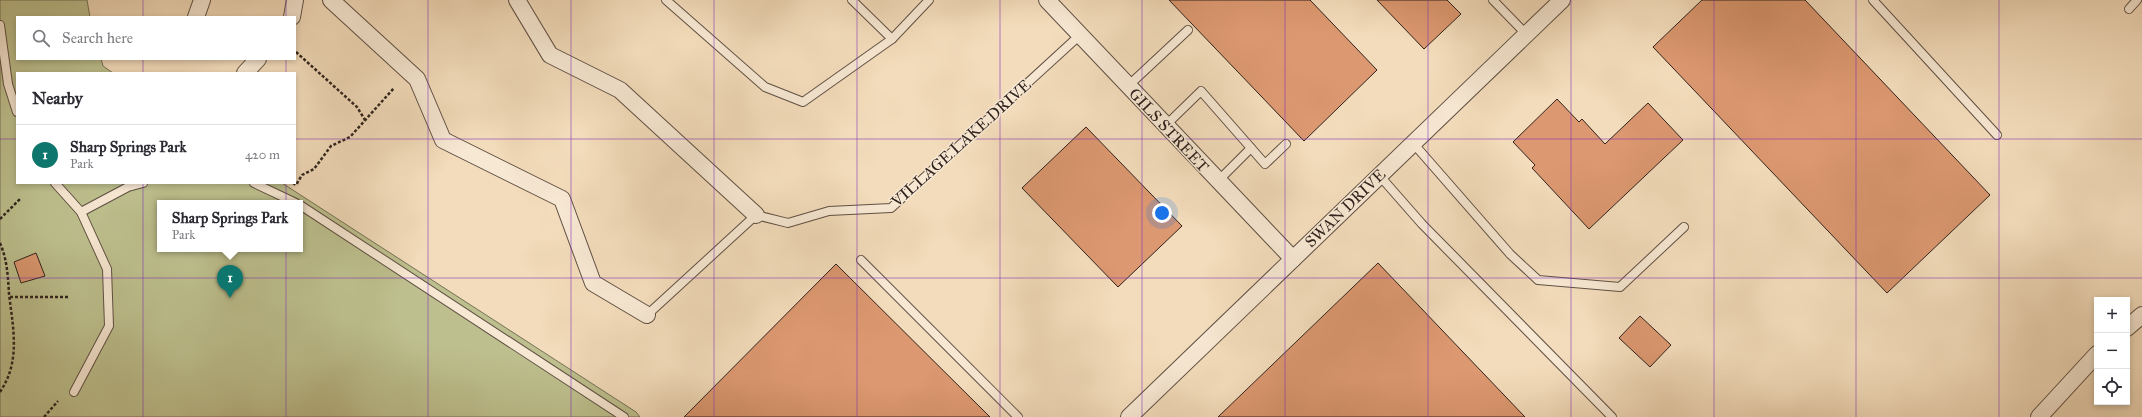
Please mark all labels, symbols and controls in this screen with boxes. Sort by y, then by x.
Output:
search box [16,16,296,60]
icon: search [30,27,52,49]
text: Search here [62,29,133,47]
street label: VILLAGE LAKE DRIVE [886,75,1035,211]
street label: GILS STREET [1125,84,1213,176]
text: Nearby [32,88,83,109]
text: Sharp Springs Park [70,138,186,156]
text: 1 [42,147,48,163]
text: 420 m [245,147,280,163]
text: Park [70,156,94,172]
street label: SWAN DRIVE [1301,165,1389,251]
popup [157,200,303,252]
your location [1152,203,1172,223]
text: Sharp Springs Park [172,209,288,227]
text: Park [172,227,195,243]
pin: 1 [217,265,243,298]
map controls [2094,297,2130,405]
button: + [2094,297,2130,333]
button: − [2094,333,2130,369]
button: locate [2094,369,2130,405]

